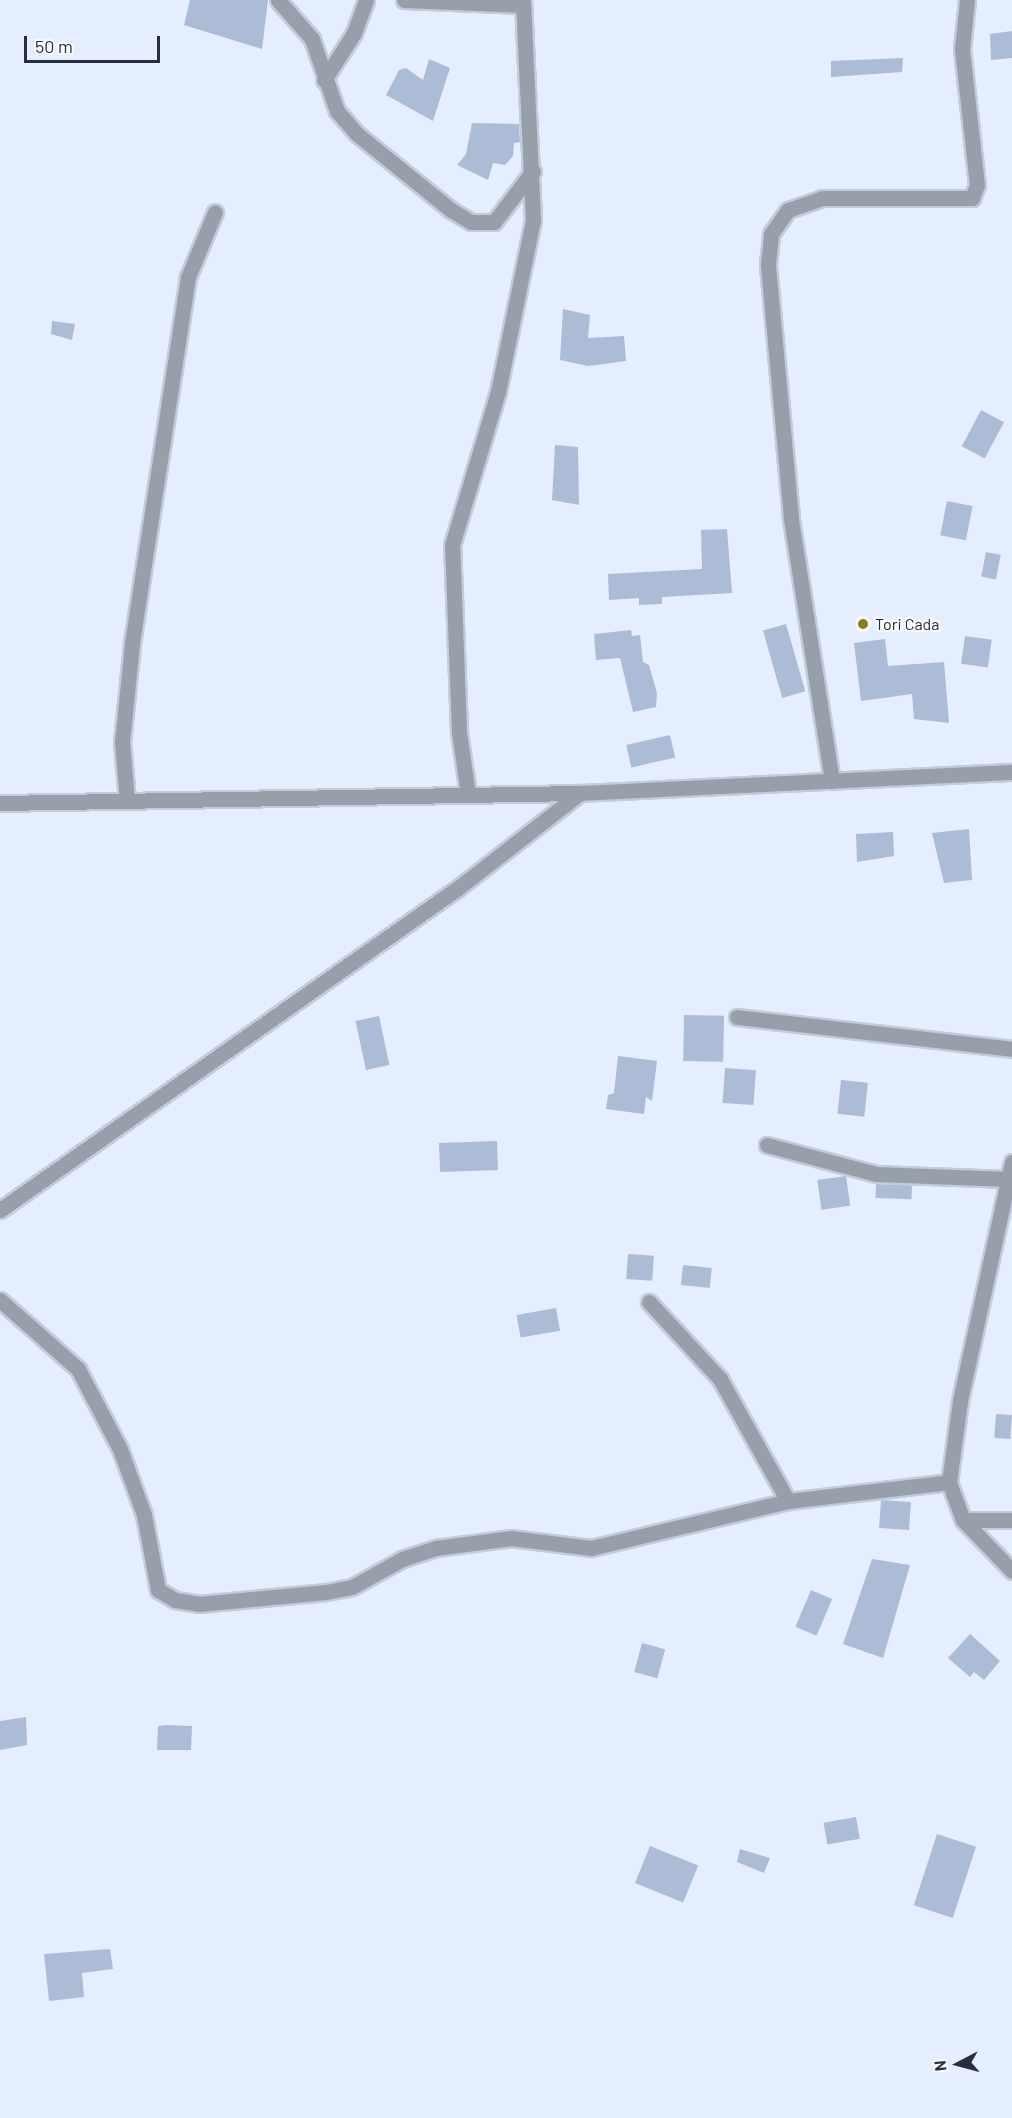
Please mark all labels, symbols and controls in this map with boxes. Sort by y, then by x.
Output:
scale bar [27,24,164,62]
text: 50 m [35,35,73,57]
place label: Tori Cada [875,614,939,634]
marker: Tori Cada [856,617,870,631]
north arrow [928,2034,988,2094]
text: N [930,2060,950,2072]

